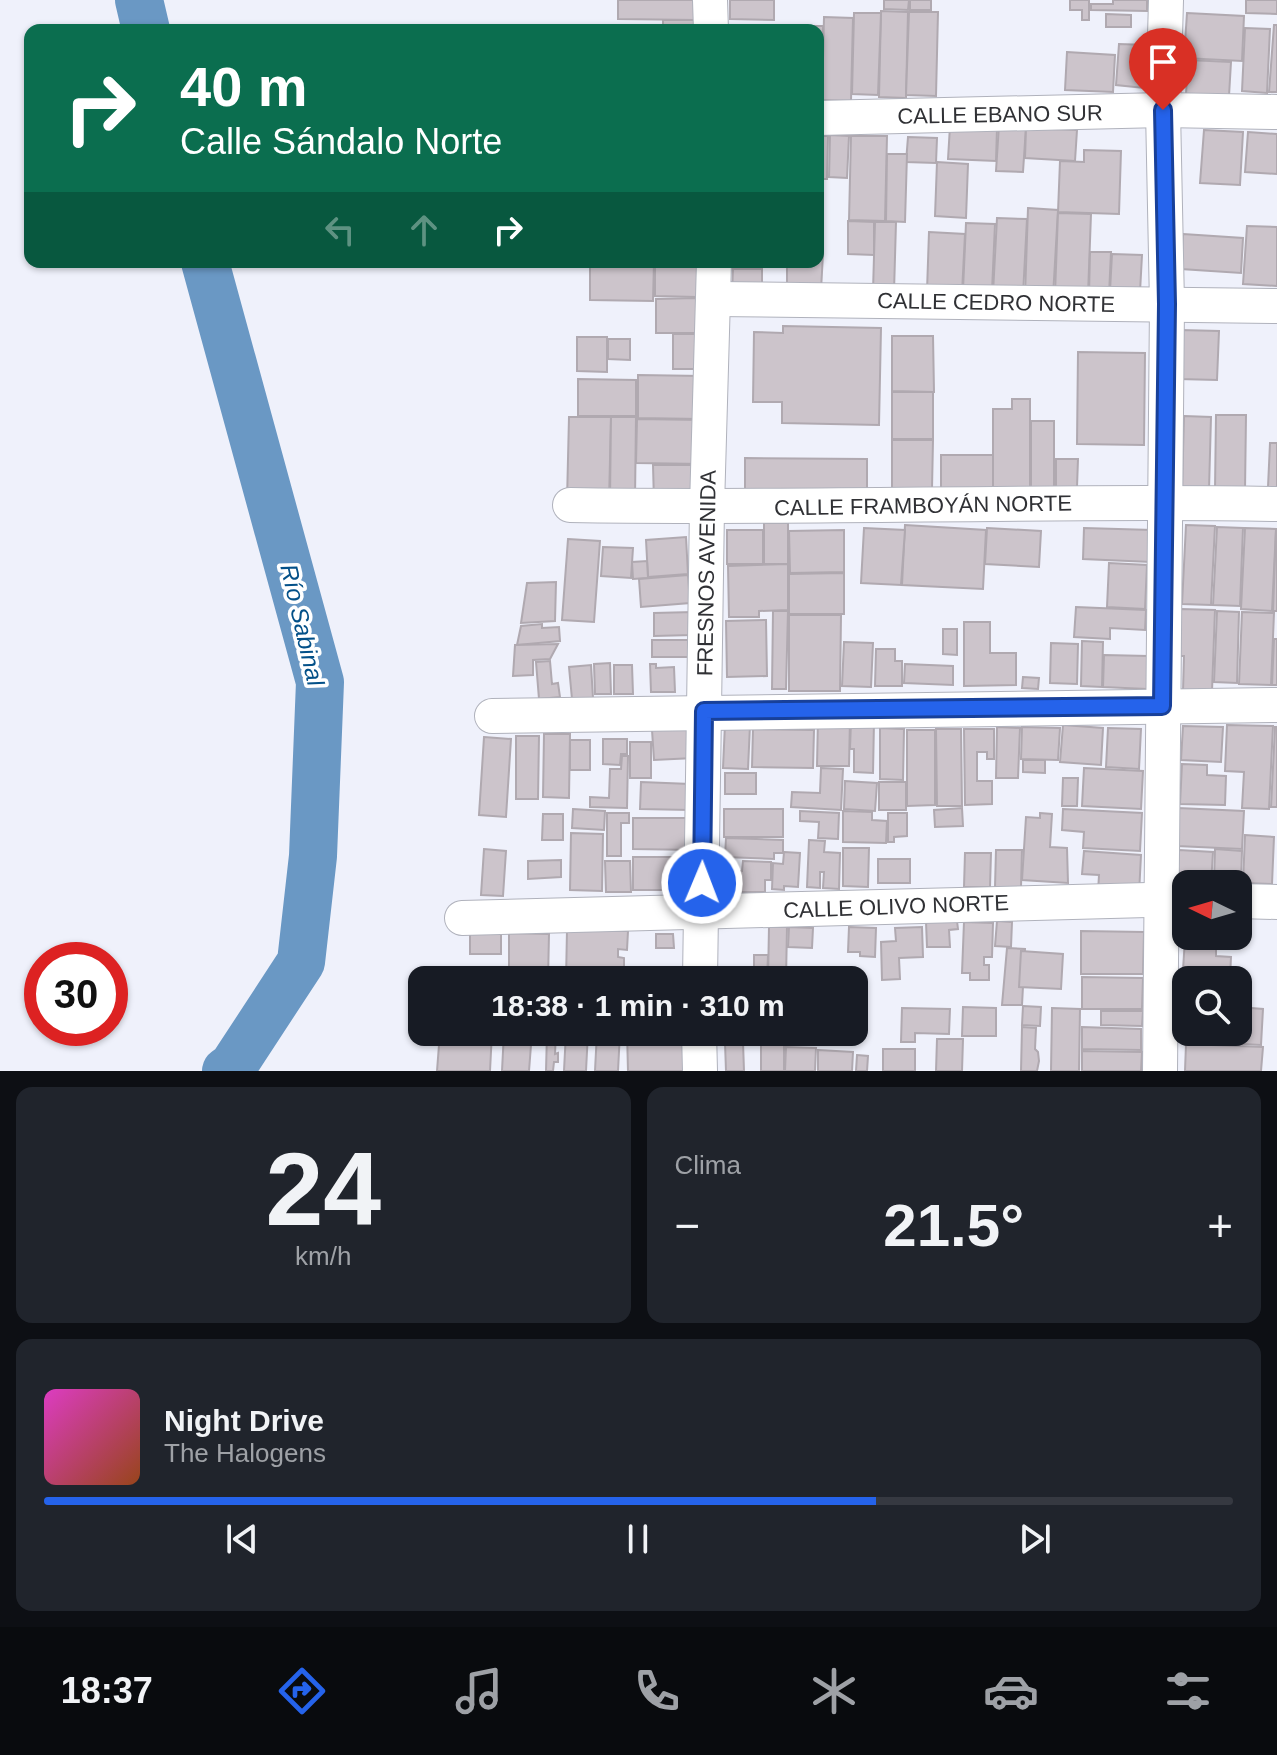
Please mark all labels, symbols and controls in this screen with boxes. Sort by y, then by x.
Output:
pin [1129,28,1197,110]
icon: arrive [1141,40,1185,84]
text: 40 m [180,55,308,118]
icon: right [48,56,152,160]
street label: CALLE EBANO SUR [897,100,1103,129]
text: Calle Sándalo Norte [180,121,502,162]
icon: left [318,208,362,252]
icon: ahead [402,208,446,252]
icon: right [486,208,530,252]
street label: CALLE CEDRO NORTE [877,288,1115,317]
street label: FRESNOS AVENIDA [692,469,721,676]
street label: CALLE FRAMBOYÁN NORTE [774,490,1072,521]
water label: Río Sabinal [275,561,330,689]
position arrow [660,841,744,925]
north arrow [1172,870,1252,950]
map controls [1172,870,1252,1046]
street label: CALLE OLIVO NORTE [783,890,1009,923]
speed limit sign: 30 [24,942,128,1046]
button: search [1172,966,1252,1046]
text: 18:38 · 1 min · 310 m [491,989,785,1022]
text: 24 [265,1131,381,1247]
text: Clima [675,1150,741,1180]
text: 21.5° [883,1192,1024,1259]
text: − [675,1201,700,1250]
text: + [1207,1201,1233,1250]
text: km/h [295,1241,351,1271]
text: Night Drive [164,1404,324,1437]
text: The Halogens [164,1438,326,1468]
icon: previous [220,1517,264,1561]
icon: pause [616,1517,660,1561]
icon: next [1013,1517,1057,1561]
icon: directions [274,1663,330,1719]
icon: music [451,1663,507,1719]
icon: phone [629,1663,685,1719]
icon: climate [806,1663,862,1719]
icon: car [983,1663,1039,1719]
icon: filters [1160,1663,1216,1719]
text: 18:37 [61,1670,153,1711]

